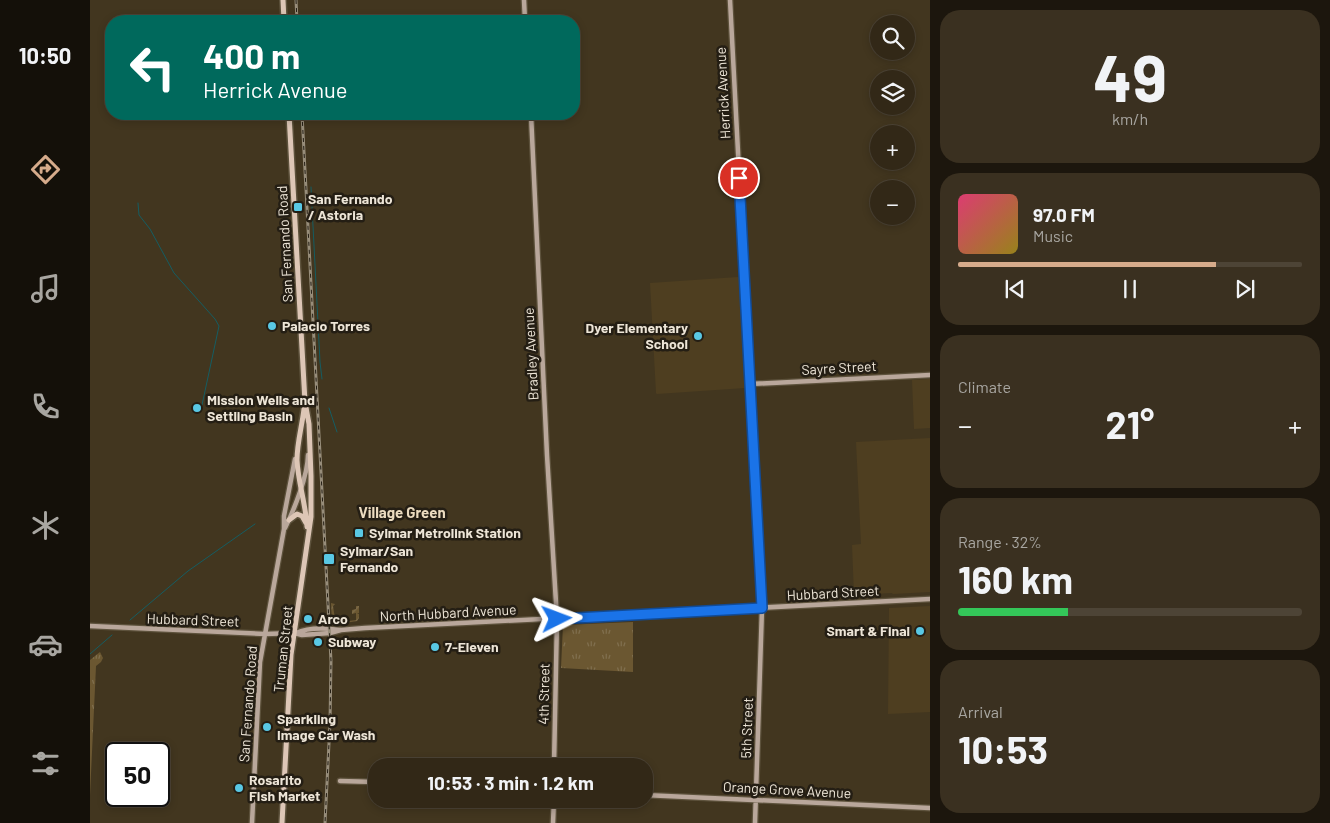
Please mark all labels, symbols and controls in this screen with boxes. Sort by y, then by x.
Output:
map controls [870,15,915,225]
button: search [870,15,915,60]
text: 400 m [203,34,300,76]
icon: left [120,35,185,100]
text: 49 [1093,37,1167,115]
text: 10:50 [19,42,71,68]
street label: Herrick Avenue [712,47,733,139]
button: layers [870,70,915,115]
text: Herrick Avenue [203,76,348,102]
text: km/h [1112,109,1148,128]
button: + [870,125,915,170]
icon: directions [28,152,63,187]
pin [718,157,760,199]
icon: arrive [725,164,753,192]
button: − [870,180,915,225]
street label: San Fernando Road [273,185,296,303]
place label: San Fernando / Astoria [308,190,393,223]
marker: San Fernando / Astoria [292,201,304,213]
text: 97.0 FM [1033,203,1095,226]
text: Music [1033,226,1073,245]
icon: music [28,271,63,306]
icon: previous [1001,275,1029,303]
icon: pause [1116,275,1144,303]
icon: next [1231,275,1259,303]
street label: Bradley Avenue [520,307,541,401]
place label: Palacio Torres [282,317,370,334]
place label: Dyer Elementary School [586,319,688,352]
marker: Palacio Torres [266,320,278,332]
marker: Dyer Elementary School [692,330,704,342]
street label: Sayre Street [801,357,877,378]
text: Climate [958,377,1011,396]
icon: phone [28,389,63,424]
place label: Mission Wells and Settling Basin [207,391,315,424]
text: 21° [1106,401,1154,447]
marker: Mission Wells and Settling Basin [191,402,203,414]
text: − [958,408,972,442]
text: + [1288,408,1302,442]
district label: Village Green [358,503,446,521]
icon: climate [28,508,63,543]
place label: Sylmar Metrolink Station [369,524,521,541]
marker: Sylmar Metrolink Station [353,527,365,539]
text: Range · 32% [958,532,1042,551]
place label: Sylmar/San Fernando [340,542,413,575]
marker: Sylmar/San Fernando [322,552,336,566]
text: 160 km [958,556,1073,602]
street label: Hubbard Street [786,582,880,603]
position arrow [530,592,582,644]
street label: North Hubbard Avenue [379,600,517,625]
street label: Truman Street [269,605,296,693]
street label: Hubbard Street [146,609,240,630]
place label: Arco [318,610,348,627]
marker: Arco [302,613,314,625]
place label: Smart & Final [826,622,910,639]
marker: Smart & Final [914,625,926,637]
icon: car [28,627,63,662]
place label: Subway [328,633,376,650]
marker: Subway [312,636,324,648]
place label: 7-Eleven [445,638,499,655]
marker: 7-Eleven [429,641,441,653]
street label: San Fernando Road [235,645,260,763]
street label: 4th Street [534,663,553,725]
street label: 5th Street [737,697,756,759]
text: Arrival [958,702,1003,721]
place label: Sparkling Image Car Wash [277,710,376,743]
marker: Sparkling Image Car Wash [261,721,273,733]
text: 10:53 [958,726,1048,772]
speed limit sign: 50 [105,742,170,807]
icon: filters [28,746,63,781]
place label: Rosarito Fish Market [249,771,320,804]
text: 10:53 · 3 min · 1.2 km [427,771,594,794]
street label: Orange Grove Avenue [722,778,852,801]
marker: Rosarito Fish Market [233,782,245,794]

